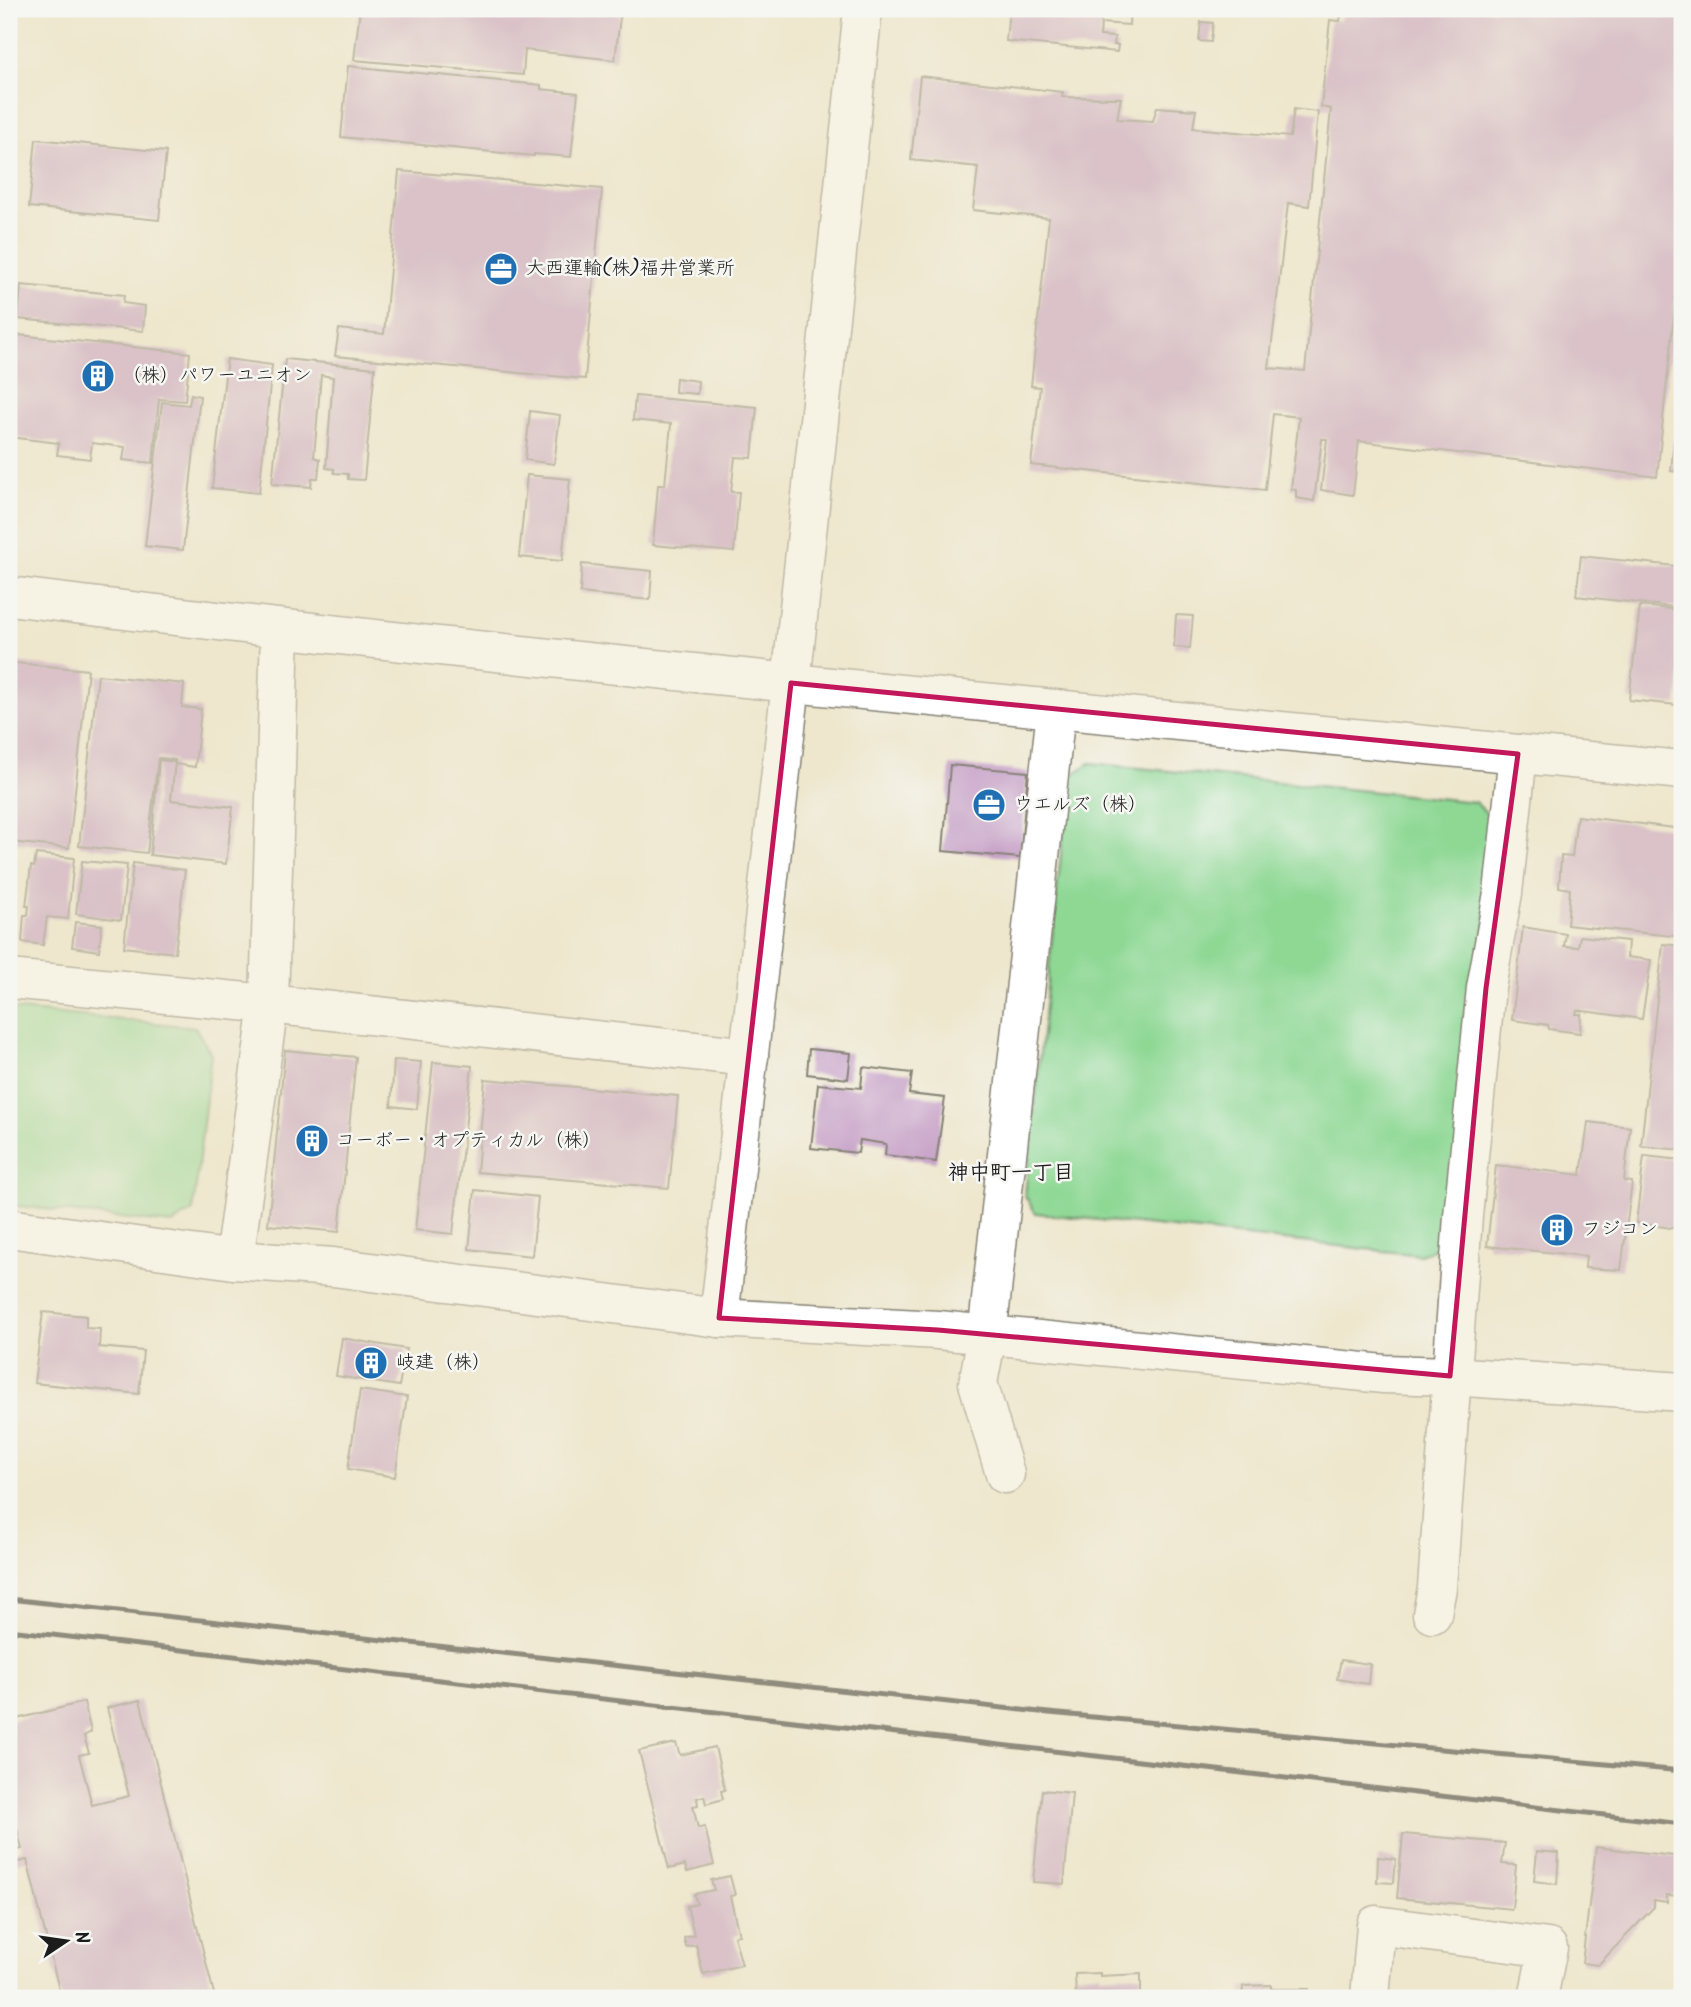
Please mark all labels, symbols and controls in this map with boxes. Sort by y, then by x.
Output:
office icon: 大西運輸(株)福井営業所 [482,250,520,288]
place label: 大西運輸(株)福井営業所 [526,254,735,284]
building icon: （株）パワーユニオン [79,357,117,395]
place label: （株）パワーユニオン [122,361,312,391]
office icon: ウエルズ（株） [970,786,1008,824]
place label: ウエルズ（株） [1014,790,1147,820]
building icon: コーボー・オプティカル（株） [293,1122,331,1160]
place label: コーボー・オプティカル（株） [336,1126,601,1156]
district label: 神中町一丁目 [948,1157,1074,1190]
building icon: フジコン [1538,1211,1576,1249]
place label: フジコン [1582,1215,1658,1245]
building icon: 岐建（株） [352,1344,390,1382]
place label: 岐建（株） [396,1348,491,1378]
north arrow [32,1906,102,1976]
text: N [65,1928,97,1947]

